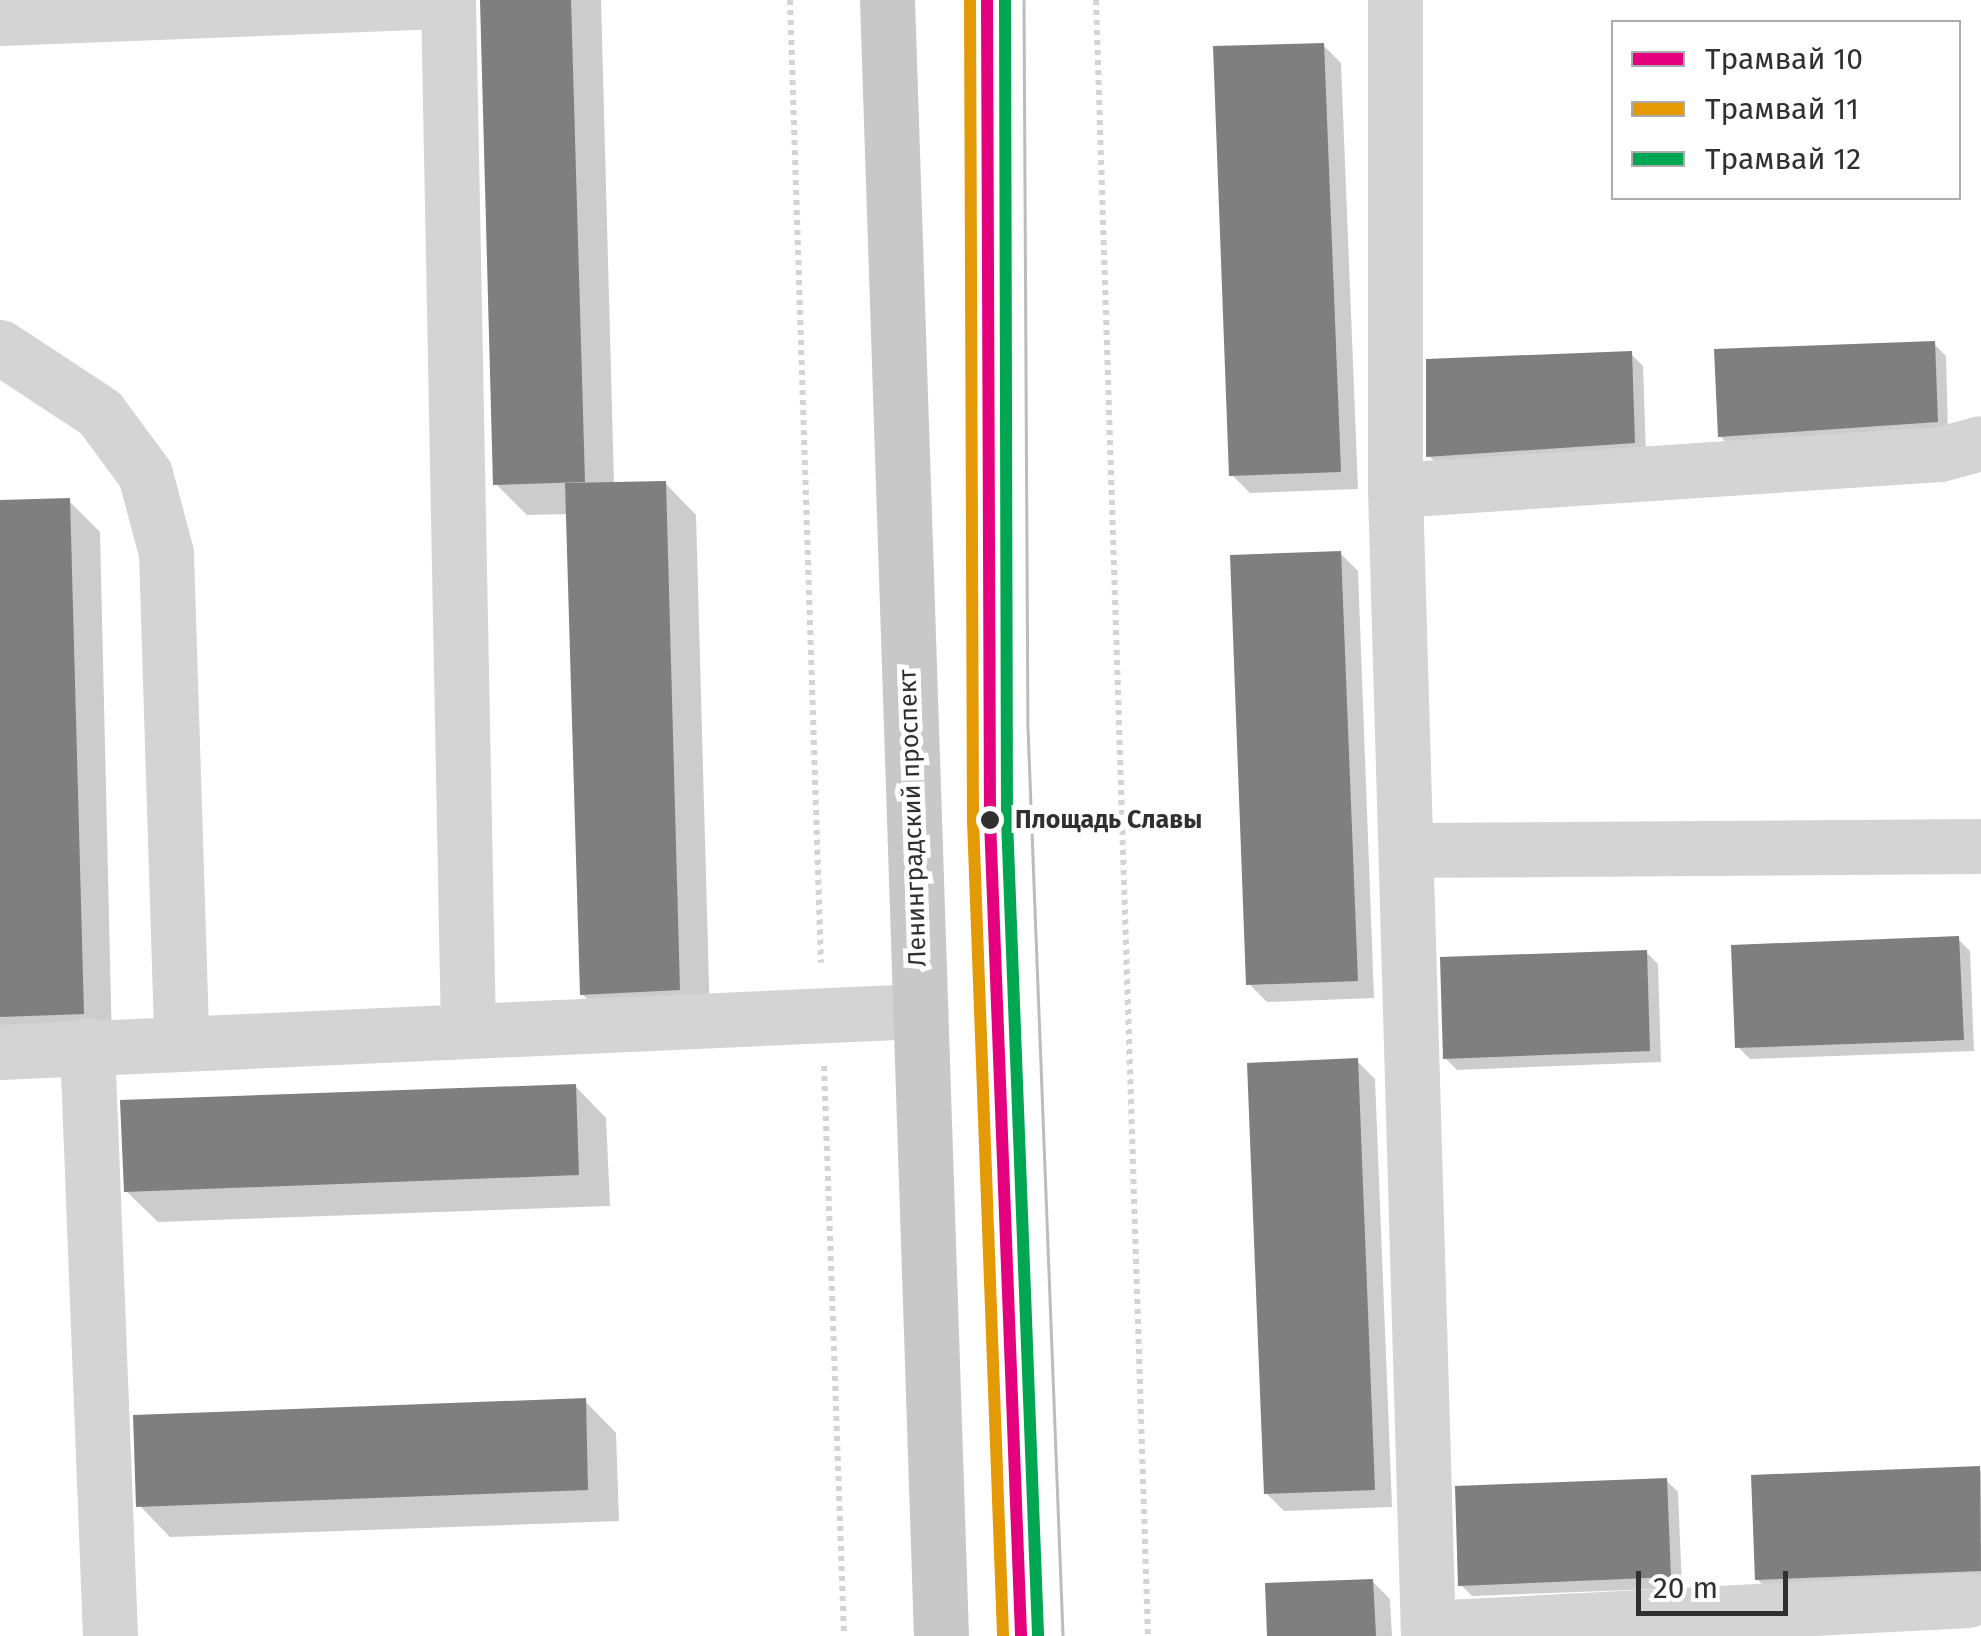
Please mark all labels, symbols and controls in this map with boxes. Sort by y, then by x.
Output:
legend [1611,20,1961,200]
text: Трамвай 10 [1705,41,1863,77]
text: Трамвай 11 [1705,91,1859,127]
text: Трамвай 12 [1705,141,1861,177]
street label: Ленинградский проспект [893,669,933,967]
marker: Площадь Славы [974,804,1006,836]
place label: Площадь Славы [1015,805,1202,835]
scale bar [1641,1551,1794,1613]
text: 20 m [1653,1570,1718,1606]

